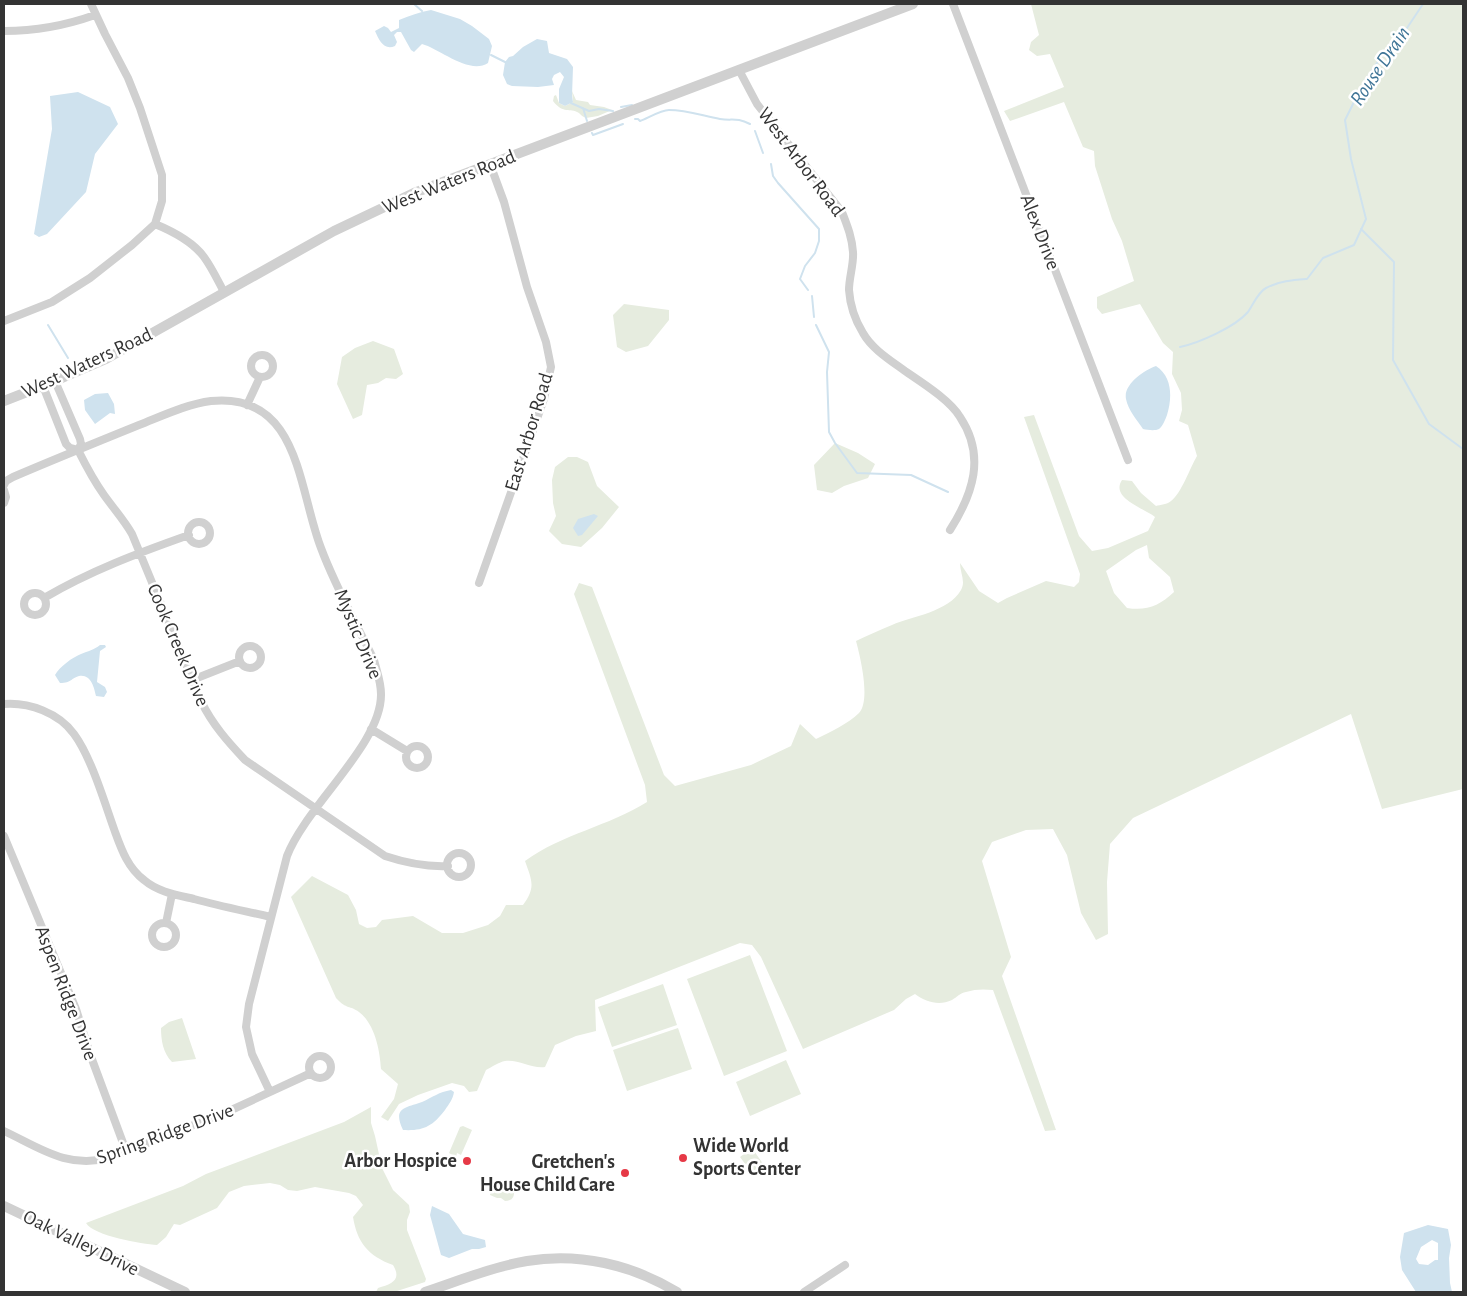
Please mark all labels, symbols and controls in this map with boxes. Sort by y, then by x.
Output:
water label: Rouse Drain [1346,23,1414,109]
street label: West Arbor Road [754,104,848,220]
street label: West Waters Road [380,146,518,218]
street label: Alex Drive [1016,191,1064,273]
street label: West Waters Road [19,324,155,402]
street label: East Arbor Road [501,370,557,494]
street label: Cook Creek Drive [143,581,213,709]
street label: Mystic Drive [330,586,386,682]
street label: Aspen Ridge Drive [31,923,101,1063]
street label: Spring Ridge Drive [94,1100,236,1168]
place label: Wide World Sports Center [693,1136,801,1179]
place label: Arbor Hospice [344,1151,457,1171]
place label: Gretchen's House Child Care [480,1152,615,1195]
marker: Wide World Sports Center [677,1152,689,1164]
marker: Arbor Hospice [461,1155,473,1167]
marker: Gretchen's House Child Care [619,1167,631,1179]
street label: Oak Valley Drive [20,1206,142,1280]

